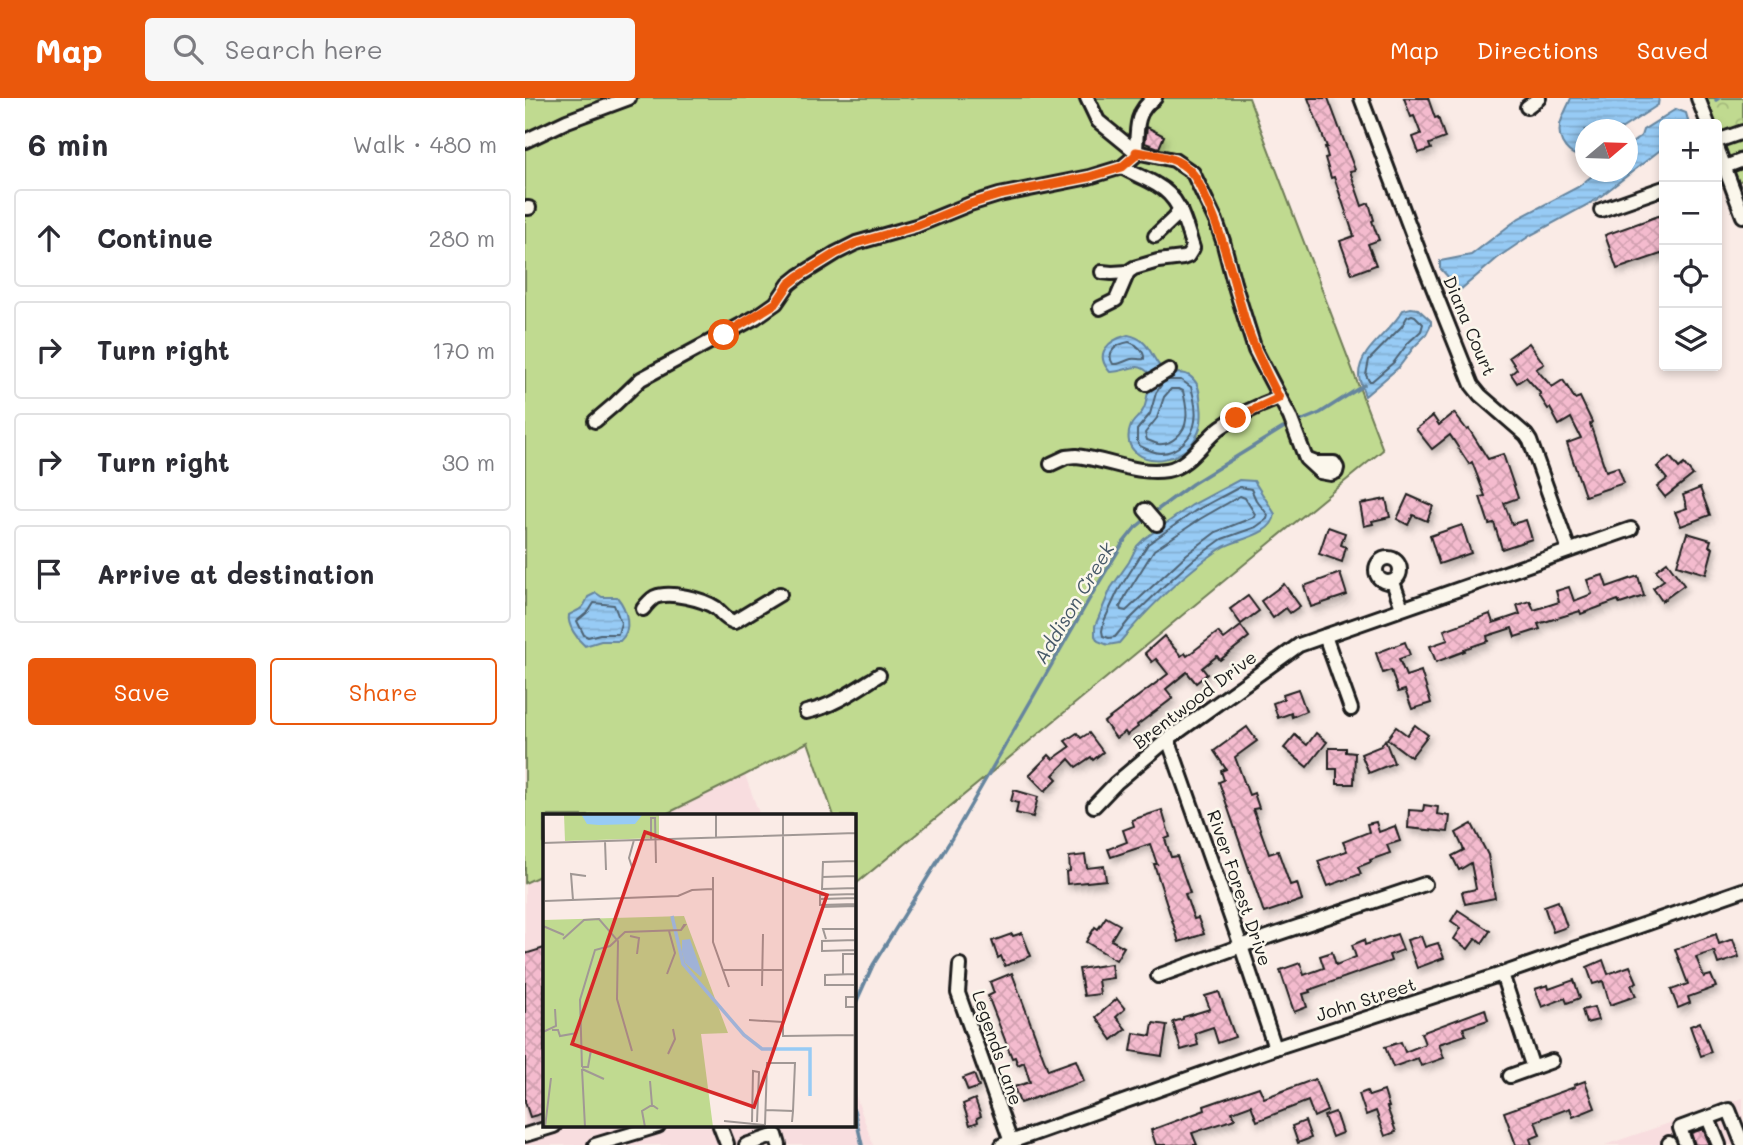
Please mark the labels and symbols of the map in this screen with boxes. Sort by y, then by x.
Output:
north arrow [1575,119,1638,182]
street label: Diana Court [1438,272,1502,379]
route start [708,319,739,350]
route end [1220,402,1251,433]
water label: Addison Creek [1028,537,1120,668]
street label: Brentwood Drive [1128,645,1261,754]
street label: River Forest Drive [1202,807,1278,969]
inset map [543,814,856,1128]
street label: John Street [1313,972,1419,1026]
street label: Legends Lane [967,987,1029,1108]

